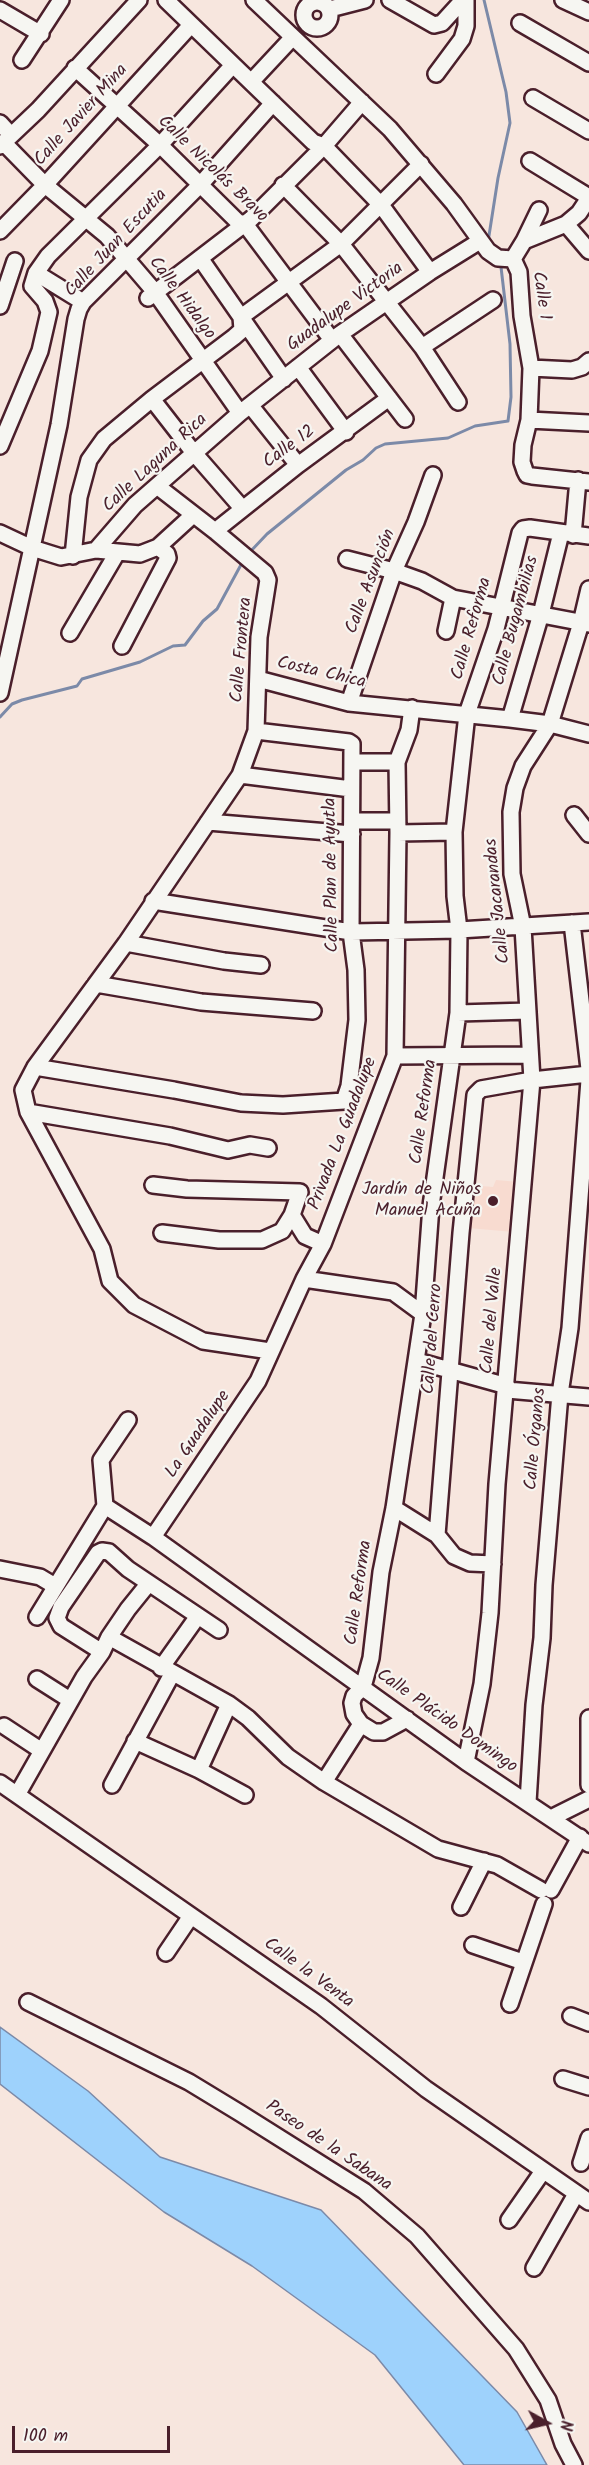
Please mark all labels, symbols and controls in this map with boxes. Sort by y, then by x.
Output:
street label: Calle Javier Mina [31,61,133,171]
street label: Calle Nicolás Bravo [152,112,272,228]
street label: Calle Juan Escutia [61,185,173,303]
street label: Calle Hidalgo [143,253,219,345]
street label: Guadalupe Victoria [284,259,408,357]
street label: Calle 1 [526,270,554,322]
street label: Calle Laguna Rica [99,410,213,518]
street label: Calle 12 [260,422,320,474]
street label: Calle Asunción [342,527,402,637]
street label: Calle Bugambilias [489,554,545,688]
street label: Calle Reforma [448,575,498,683]
street label: Calle Frontera [228,596,258,704]
street label: Costa Chica [275,653,367,695]
street label: Calle Plan de Ayutla [321,797,345,953]
street label: Calle Jacarandas [482,837,516,965]
street label: Privada La Guadalupe [305,1055,383,1213]
street label: Calle Reforma [407,1058,443,1166]
place label: Jardín de Niños Manuel Acuña [362,1180,481,1222]
marker: Jardín de Niños Manuel Acuña [486,1194,500,1208]
street label: Calle del Valle [478,1267,508,1375]
street label: Calle del Cerro [419,1283,449,1395]
street label: La Guadalupe [162,1387,236,1483]
street label: Calle Órganos [522,1387,552,1491]
street label: Calle Reforma [342,1539,378,1647]
street label: Calle Plácido Domingo [371,1665,521,1779]
street label: Calle la Venta [259,1934,357,2014]
street label: Paseo de la Sabana [261,2097,395,2197]
north arrow [517,2393,577,2453]
scale bar [15,2414,172,2452]
text: N [552,2419,578,2432]
text: 100 m [23,2422,68,2451]

